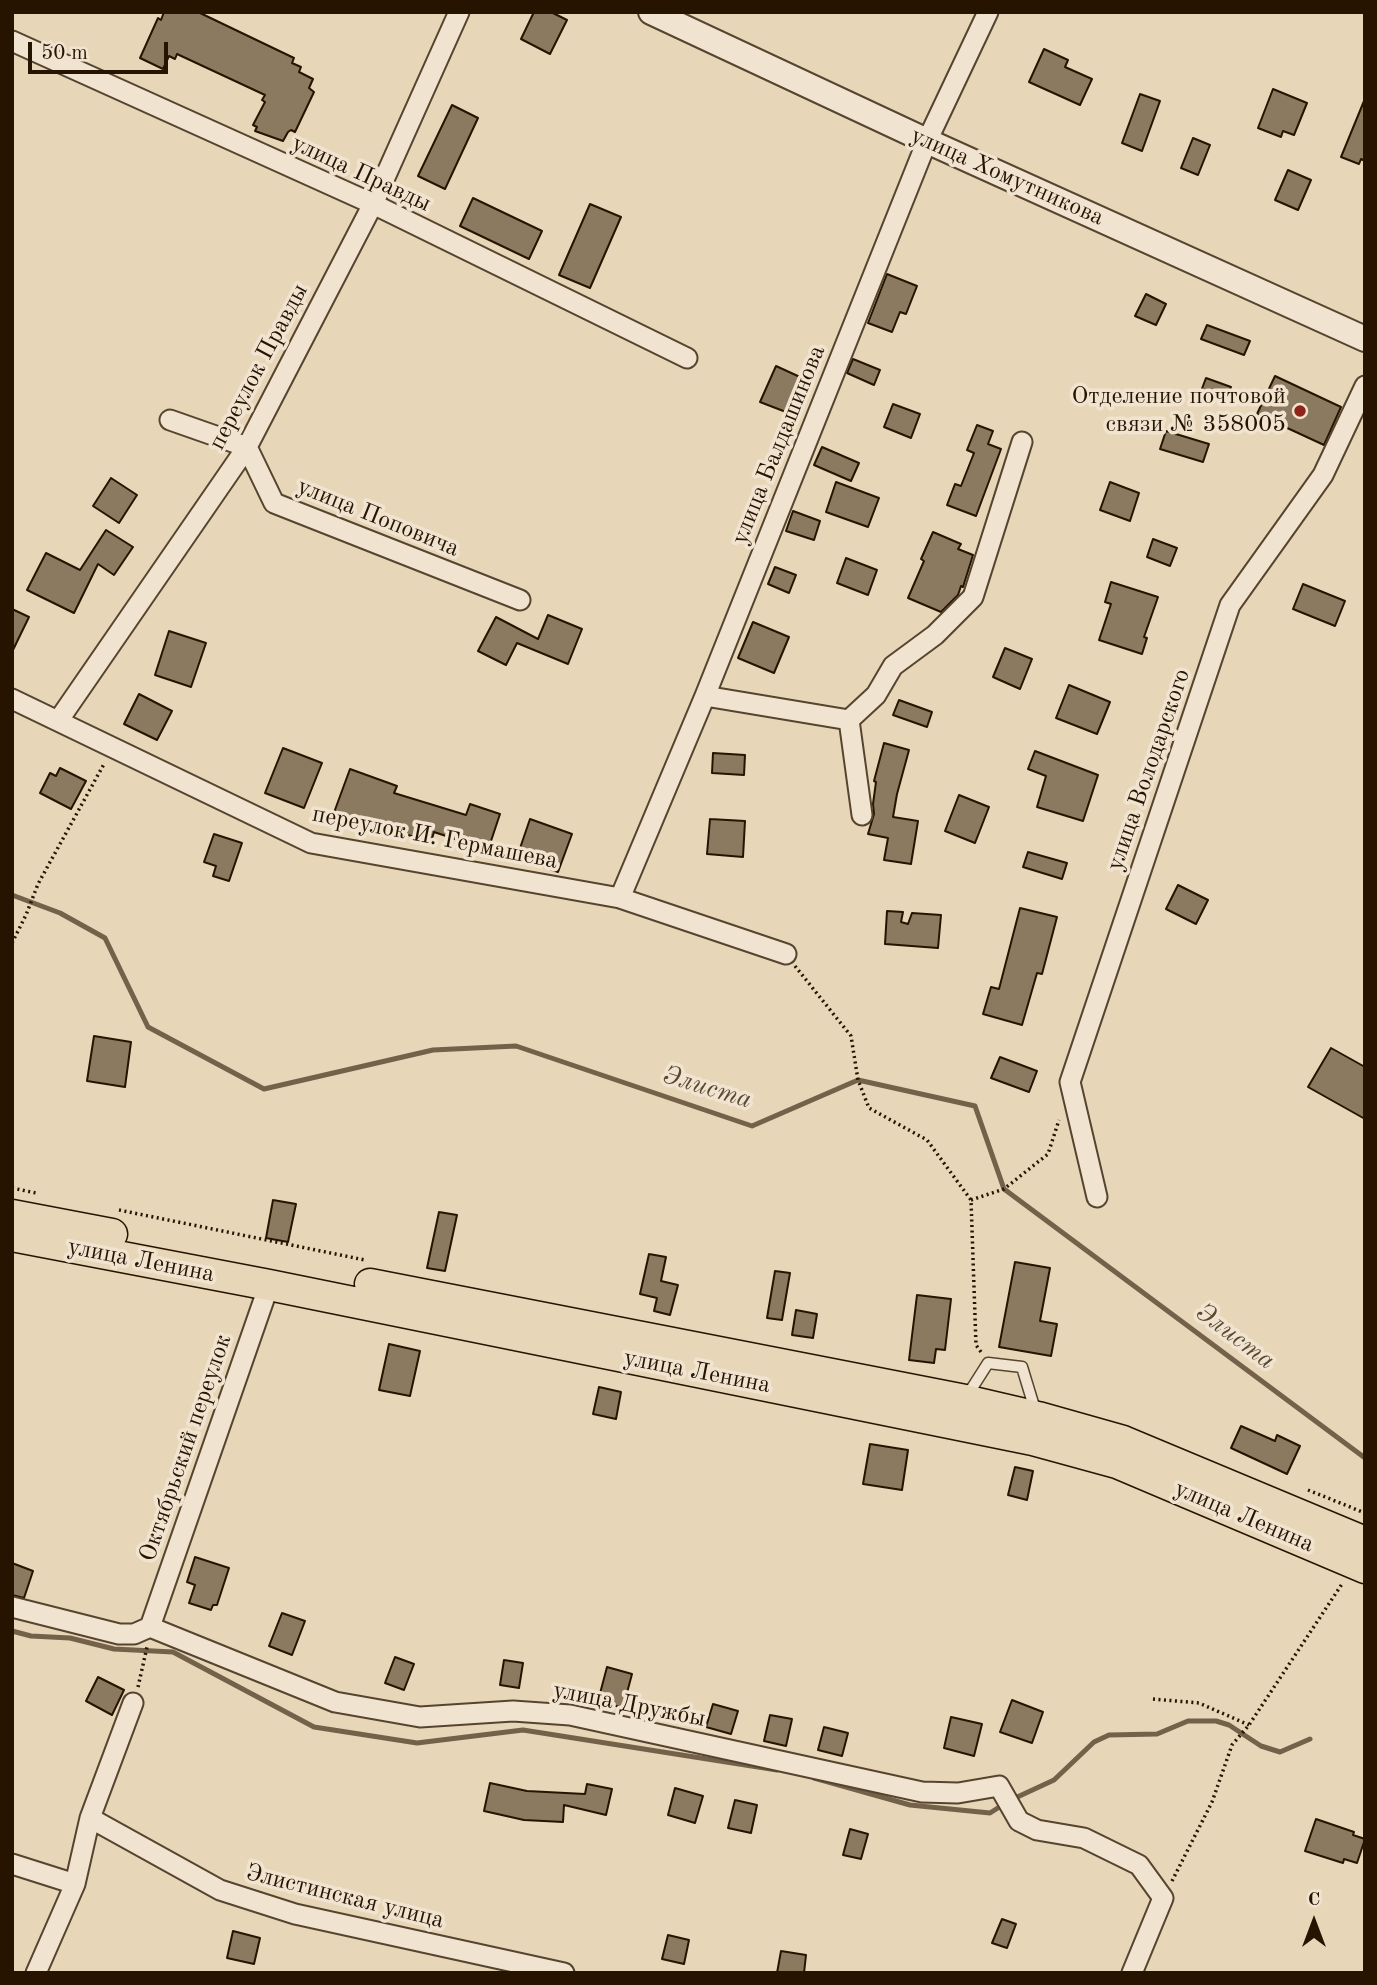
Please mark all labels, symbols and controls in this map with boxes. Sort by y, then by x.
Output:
scale bar [32,28,172,72]
text: 50 m [41,43,88,64]
street label: улица Хомутникова [906,121,1108,233]
street label: улица Правды [287,129,435,219]
street label: переулок Правды [203,279,315,455]
street label: улица Балдашинова [726,341,832,549]
place label: Отделение почтовой связи № 358005 [1071,383,1286,439]
marker: Отделение почтовой связи № 358005 [1292,403,1308,419]
street label: улица Поповича [293,472,463,564]
street label: улица Володарского [1101,665,1197,875]
street label: переулок И. Гермашева [310,800,560,876]
water label: Элиста [659,1060,755,1116]
street label: улица Ленина [65,1233,217,1289]
water label: Элиста [1189,1297,1281,1377]
street label: Октябрьский переулок [134,1331,238,1565]
street label: улица Ленина [621,1344,773,1400]
street label: улица Ленина [1170,1475,1318,1559]
street label: улица Дружбы [550,1676,708,1734]
street label: Элистинская улица [243,1858,447,1936]
north arrow [1279,1887,1349,1957]
text: С [1308,1891,1320,1910]

